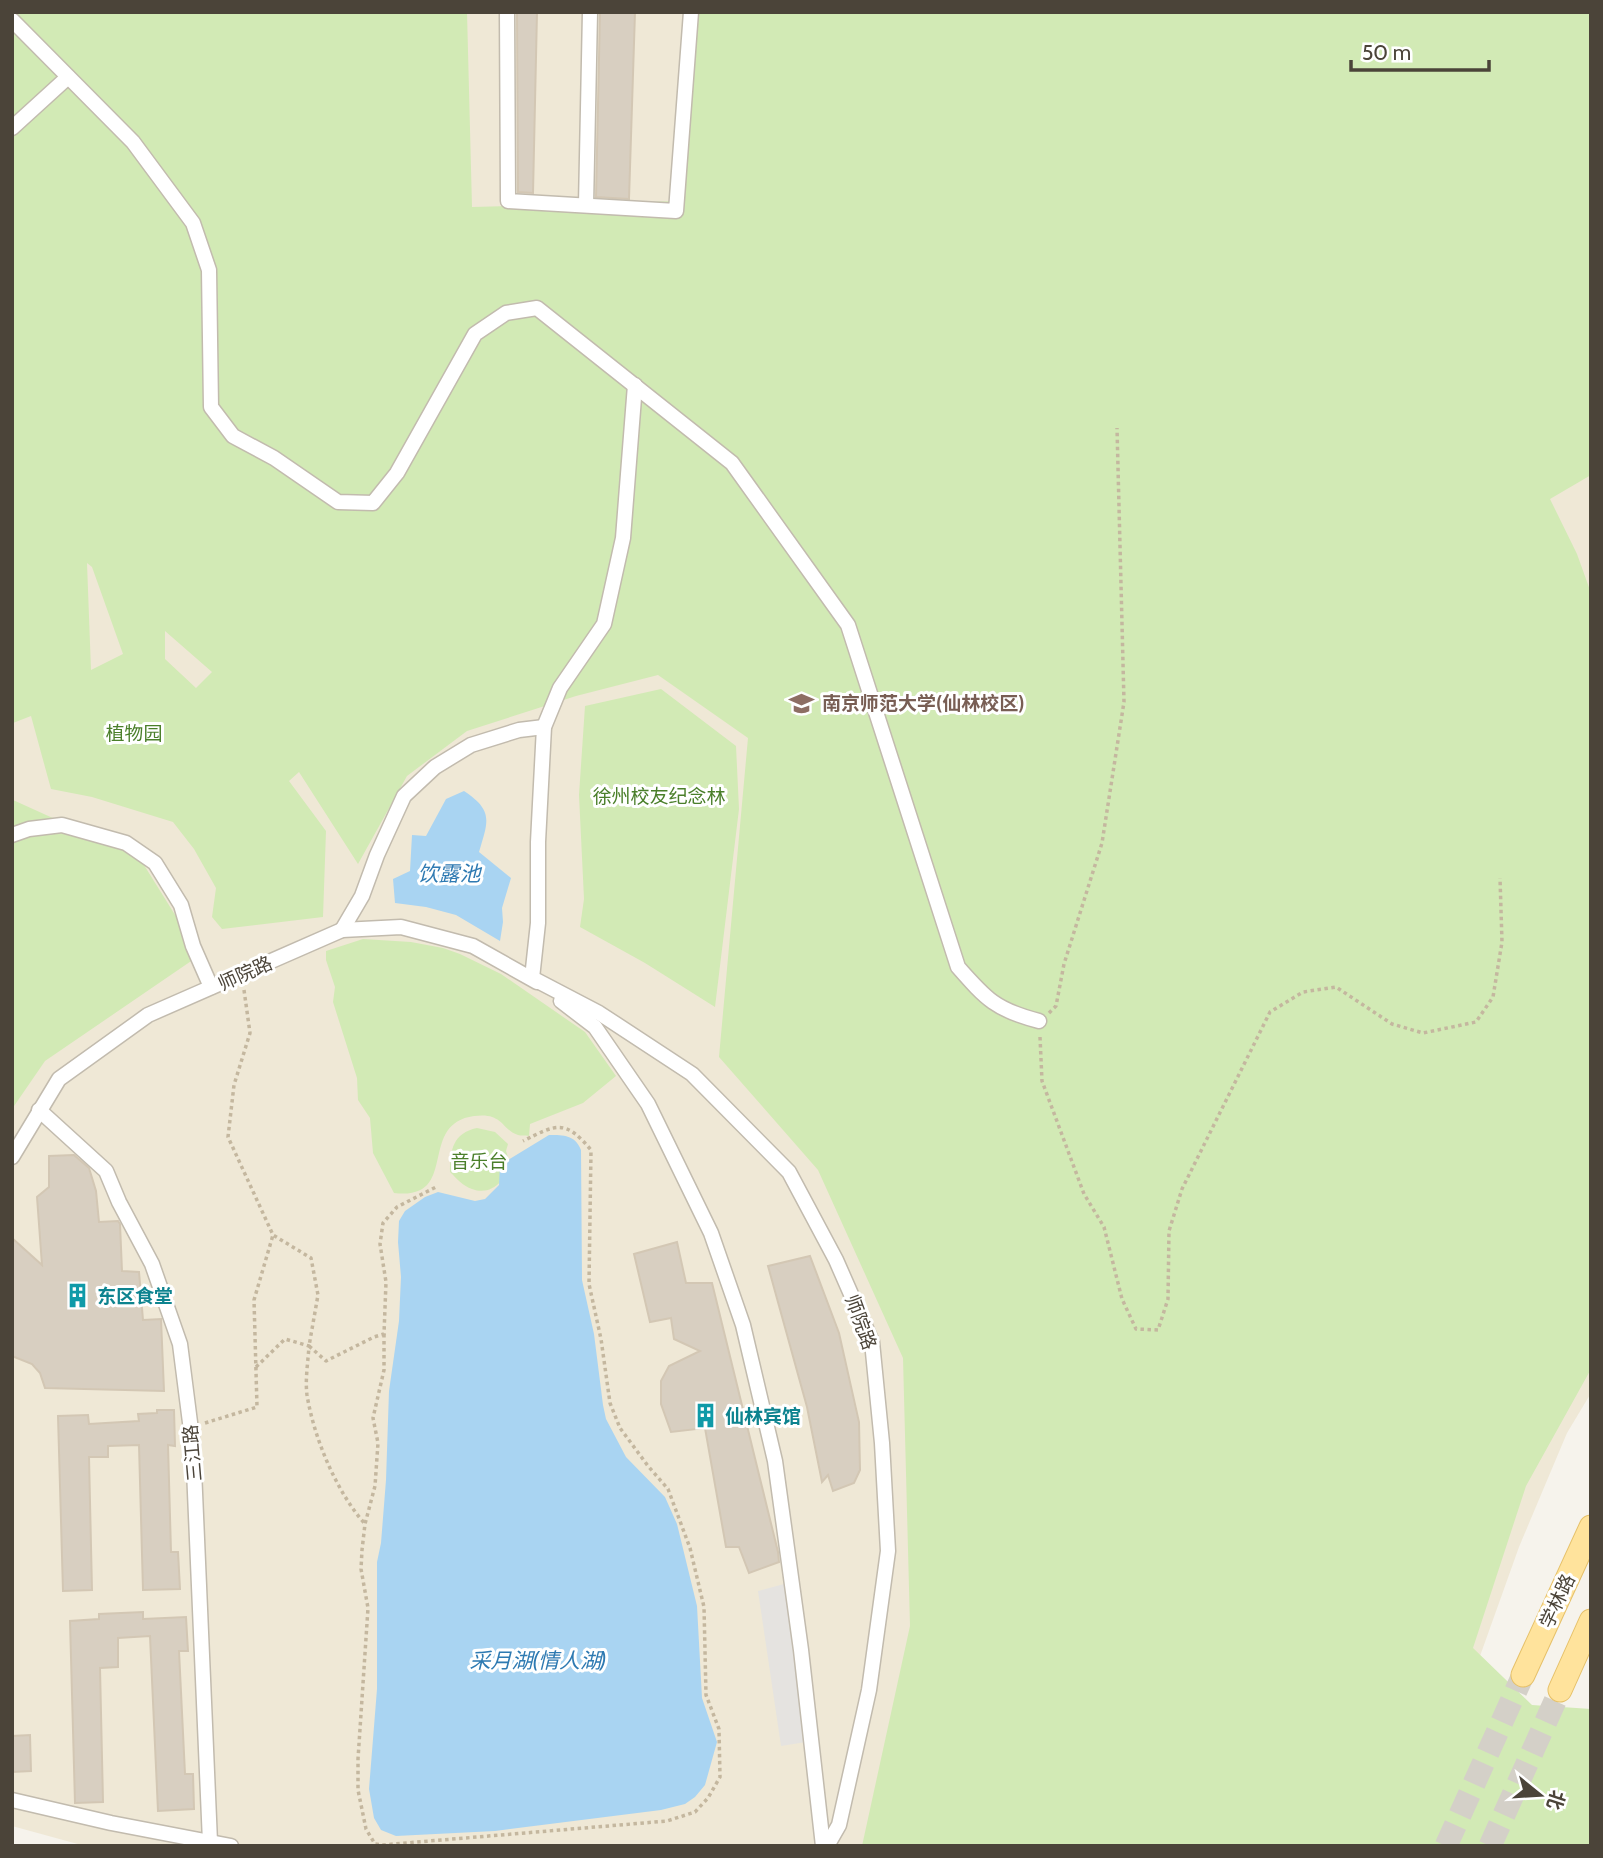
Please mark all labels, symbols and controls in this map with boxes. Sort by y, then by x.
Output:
scale bar [1351,28,1489,72]
text: 50 m [1362,40,1411,65]
school or university icon: 南京师范大学(仙林校区) [788,689,816,717]
place label: 南京师范大学(仙林校区) [822,692,1024,715]
park label: 植物园 [105,722,163,745]
park label: 徐州校友纪念林 [592,785,726,808]
water label: 饮露池 [418,861,482,886]
street label: 师院路 [214,951,276,996]
park label: 音乐台 [450,1150,508,1173]
building icon: 东区食堂 [63,1282,91,1310]
place label: 东区食堂 [97,1285,173,1308]
street label: 师院路 [840,1291,881,1353]
building icon: 仙林宾馆 [691,1402,719,1430]
place label: 仙林宾馆 [725,1405,801,1428]
street label: 三江路 [179,1424,206,1482]
street label: 学林路 [1535,1571,1580,1632]
water label: 采月湖(情人湖) [470,1648,606,1673]
north arrow [1505,1760,1575,1830]
text: 北 [1542,1788,1570,1813]

